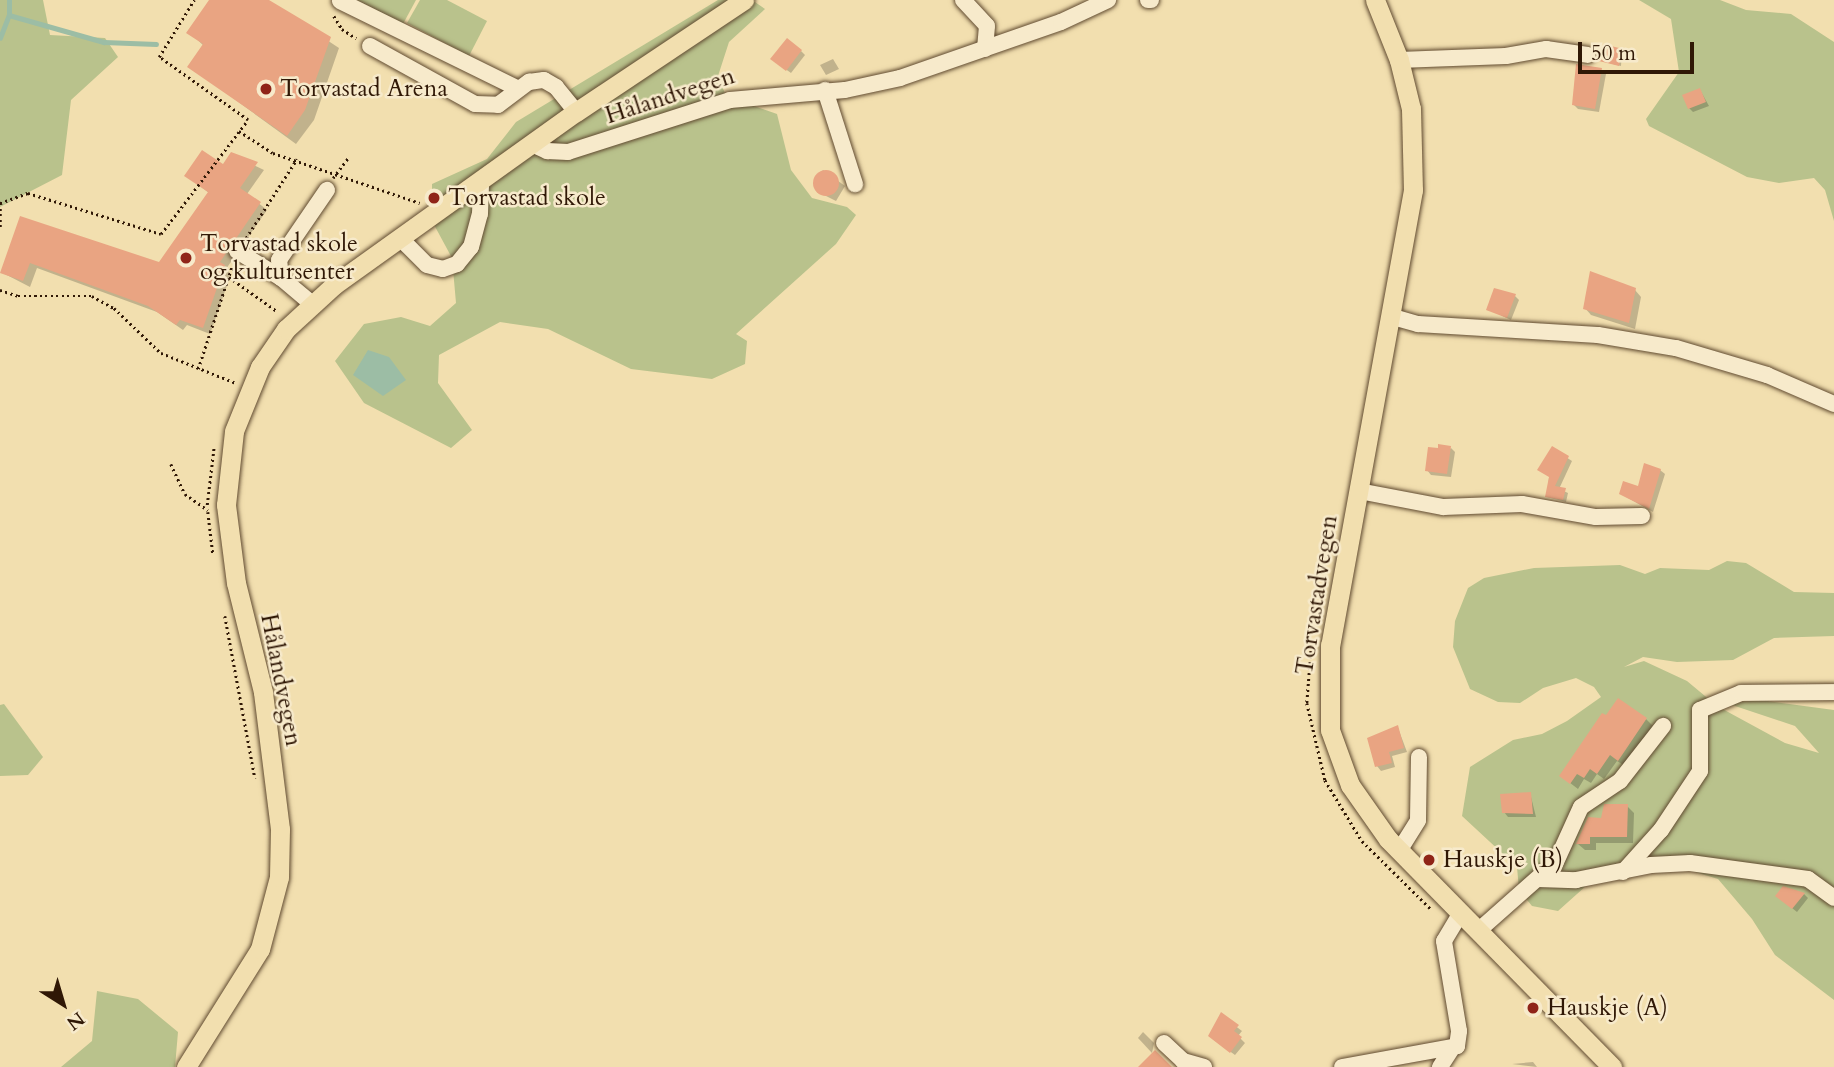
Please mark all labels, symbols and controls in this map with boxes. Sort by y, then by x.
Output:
scale bar [1582,28,1698,72]
text: 50 m [1591,39,1636,68]
street label: Hålandvegen [602,62,738,130]
place label: Torvastad Arena [280,75,448,103]
marker: Torvastad Arena [258,81,274,97]
place label: Torvastad skole [448,184,606,212]
marker: Torvastad skole [426,190,442,206]
place label: Torvastad skole og kultursenter [200,230,358,286]
marker: Torvastad skole og kultursenter [178,250,194,266]
street label: Torvastadvegen [1290,513,1344,677]
street label: Hålandvegen [254,611,308,749]
place label: Hauskje (B) [1443,846,1563,874]
marker: Hauskje (B) [1421,852,1437,868]
north arrow [28,969,98,1039]
place label: Hauskje (A) [1547,994,1668,1022]
marker: Hauskje (A) [1525,1000,1541,1016]
text: N [61,1005,90,1036]

